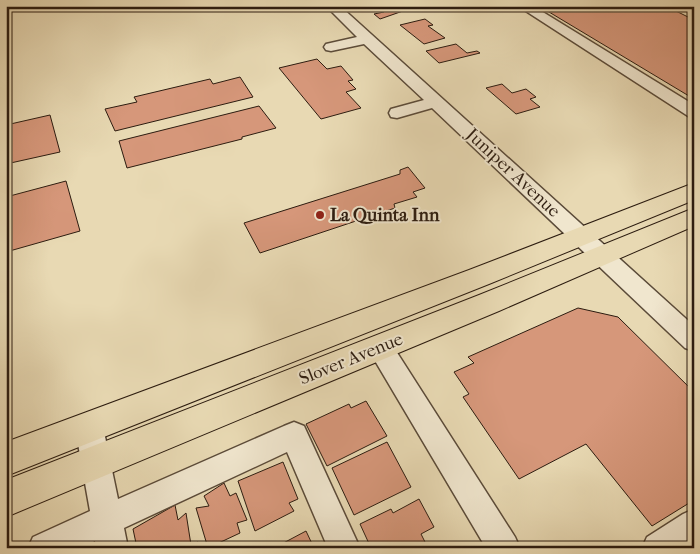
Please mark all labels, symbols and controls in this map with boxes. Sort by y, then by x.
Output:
street label: Juniper Avenue [460,123,564,222]
place label: La Quinta Inn [330,205,440,226]
marker: La Quinta Inn [314,209,326,221]
street label: Slover Avenue [296,329,406,389]

